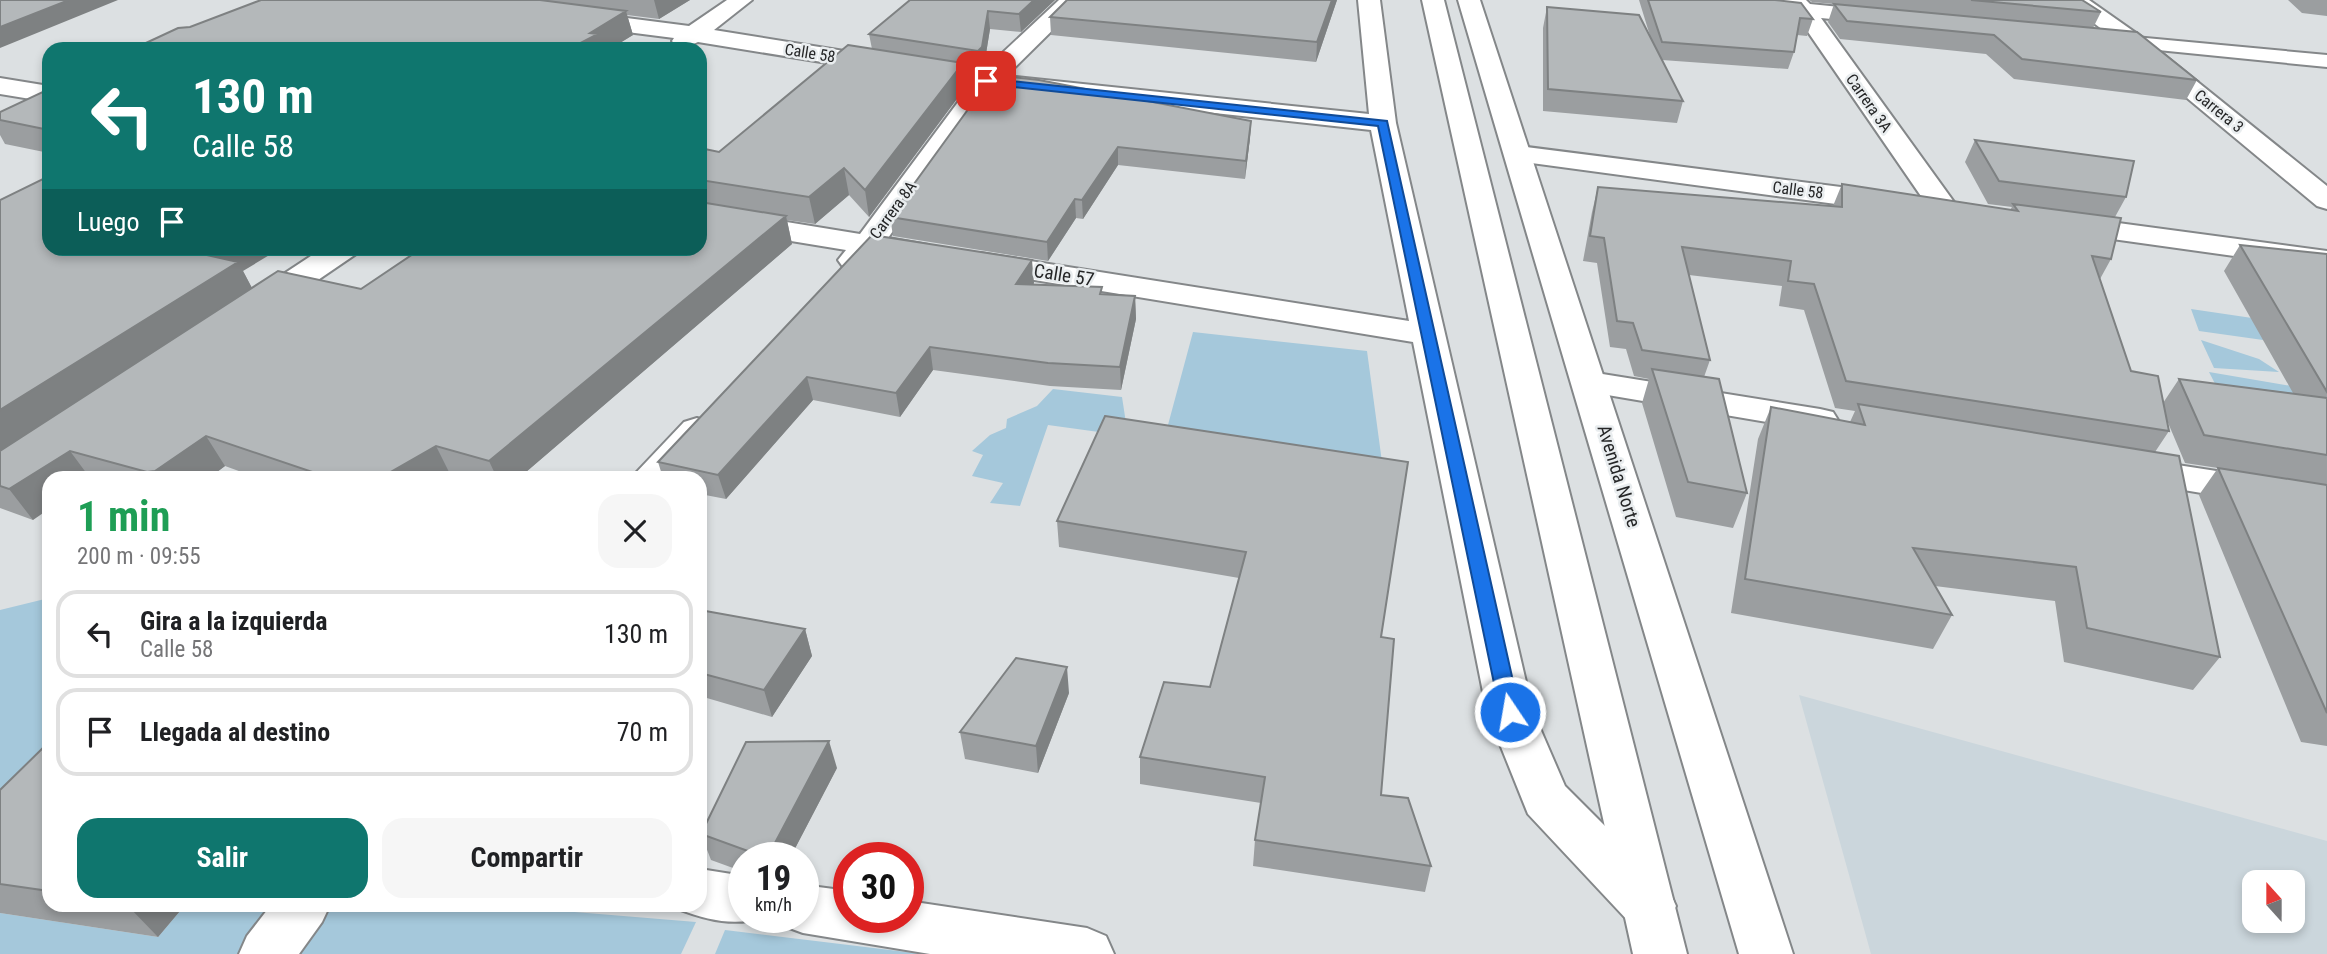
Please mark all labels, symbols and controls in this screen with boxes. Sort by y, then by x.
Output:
street label: Calle 58 [783,40,837,66]
pin [956,51,1016,111]
icon: arrive [967,62,1005,100]
text: 130 m [192,68,314,125]
icon: left [77,70,168,161]
street label: Carrera 3A [1842,70,1896,136]
street label: Carrera 3 [2191,85,2247,137]
text: Calle 58 [192,127,294,165]
street label: Carrera 8A [866,177,920,243]
street label: Calle 58 [1772,177,1824,203]
icon: arrive [153,203,191,241]
text: Luego [77,207,139,237]
street label: Calle 57 [1032,259,1096,291]
street label: Avenida Norte [1593,422,1646,530]
text: 1 min [77,492,170,541]
button: close [598,494,672,568]
text: 200 m · 09:55 [77,543,201,570]
text: Gira a la izquierda [140,606,328,636]
icon: left [81,615,119,653]
text: 130 m [604,619,668,649]
text: Calle 58 [140,636,213,663]
position arrow [1473,675,1547,749]
icon: arrive [81,713,119,751]
text: Llegada al destino [140,717,330,747]
text: 70 m [617,717,668,747]
button: Salir [77,818,368,898]
button: Compartir [382,818,672,898]
speed limit sign: 30 [833,842,924,933]
text: 19 [756,858,791,899]
north arrow [2242,870,2305,933]
map controls [2242,870,2305,933]
text: km/h [755,894,792,915]

